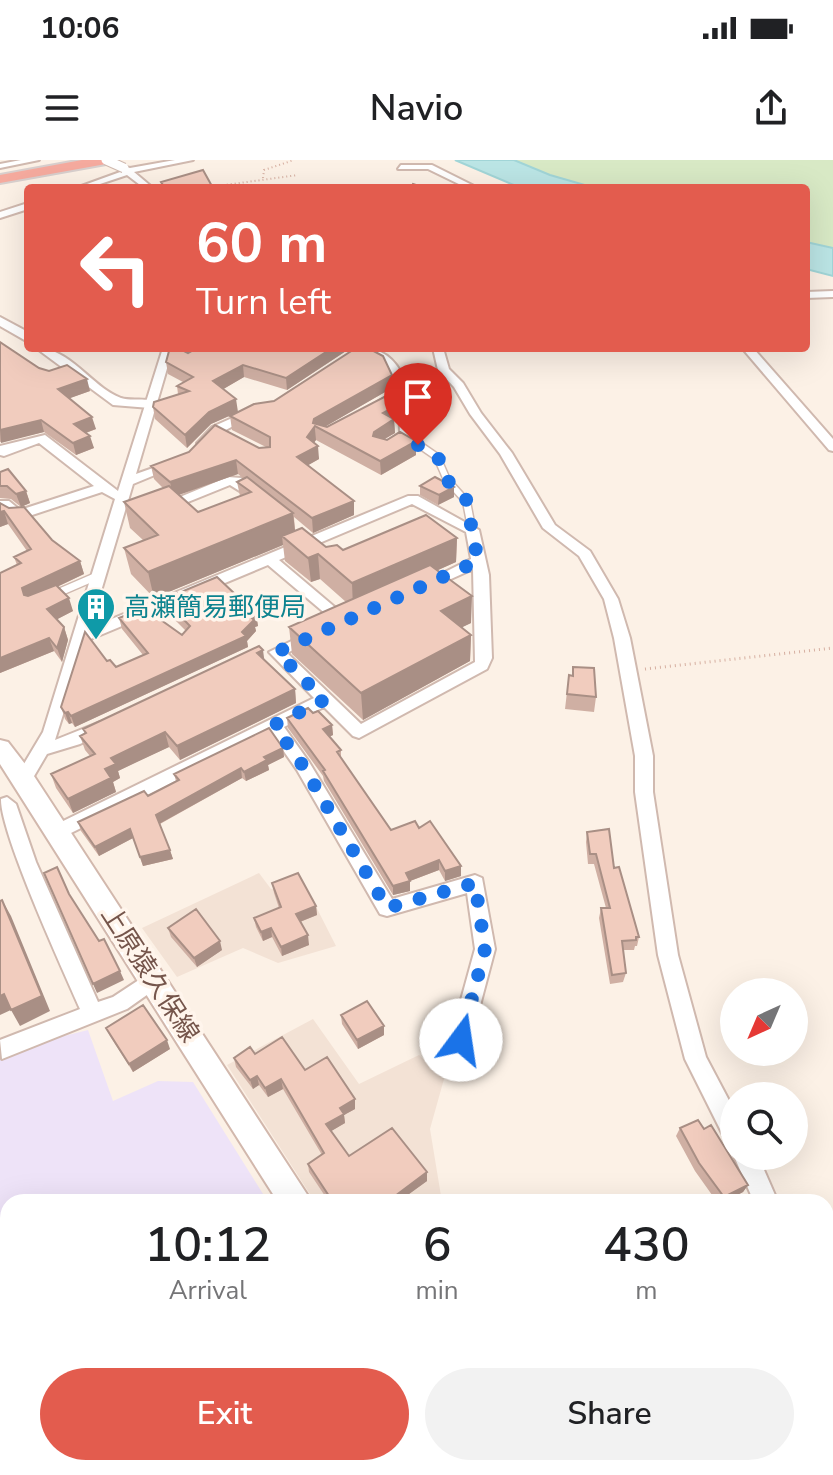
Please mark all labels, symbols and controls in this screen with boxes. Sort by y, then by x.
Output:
text: 10:06 [40,8,119,49]
text: Navio [370,84,463,133]
icon: menu [40,86,84,130]
icon: share [749,86,793,130]
text: 60 m [196,205,327,282]
icon: left [64,216,168,320]
text: Turn left [196,278,331,327]
pin [384,363,452,445]
icon: arrive [396,375,440,419]
building icon: 高瀬簡易郵便局 [75,586,117,641]
place label: 高瀬簡易郵便局 [124,590,306,625]
street label: 上原猿久保線 [93,899,207,1049]
north arrow [720,978,808,1066]
map controls [720,978,808,1170]
position arrow [419,998,503,1082]
button: search [720,1082,808,1170]
text: 10:12 [144,1212,271,1278]
text: 6 [423,1212,451,1278]
text: 430 [603,1212,690,1278]
text: Arrival [169,1273,247,1308]
text: min [416,1273,459,1308]
text: m [635,1273,657,1308]
button: Exit [40,1368,409,1460]
button: Share [425,1368,794,1460]

